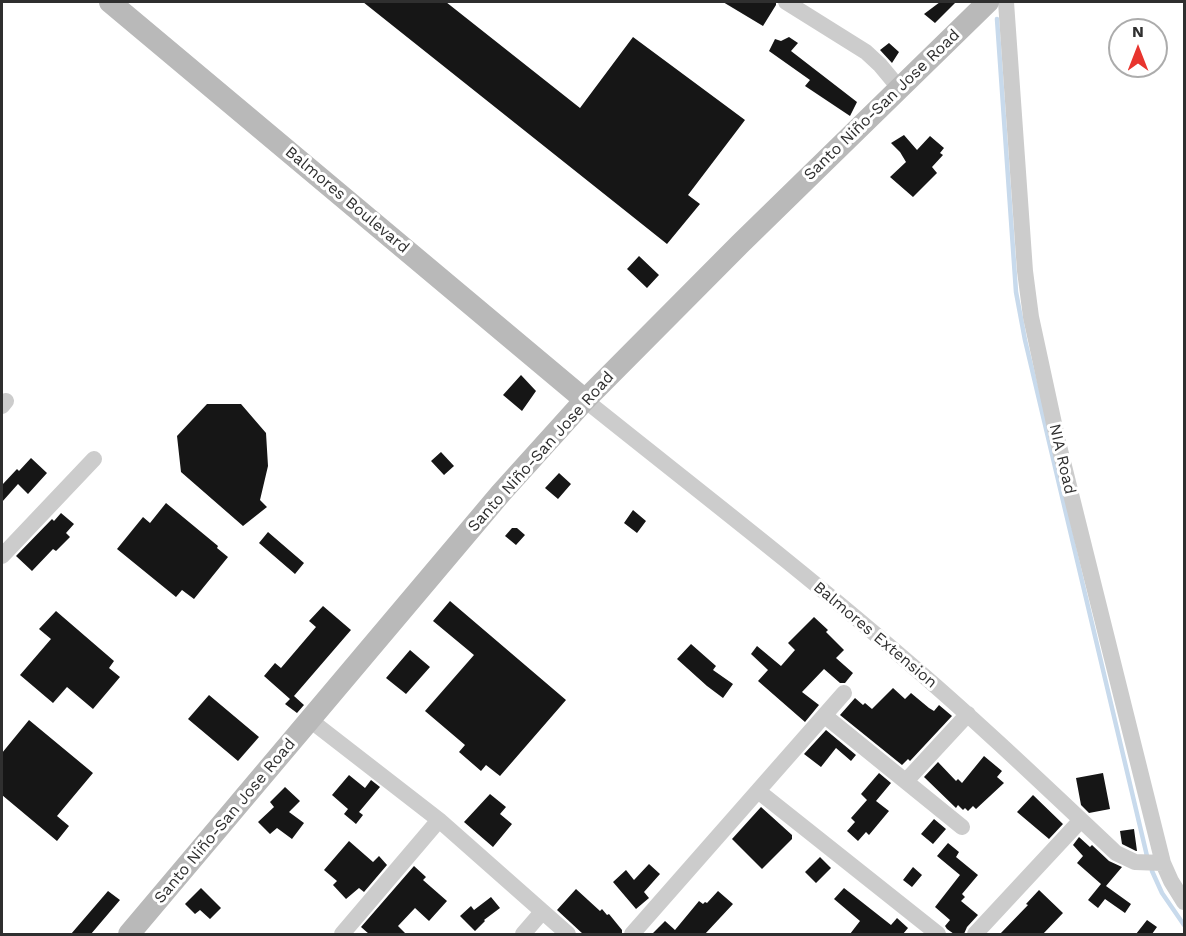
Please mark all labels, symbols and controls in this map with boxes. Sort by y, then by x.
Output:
north arrow [1108,18,1168,78]
text: N [1132,22,1144,41]
street label: Santo Niño-San Jose Road [800,25,964,185]
street label: Balmores Boulevard [281,143,413,257]
street label: Santo Niño-San Jose Road [464,368,618,536]
street label: NIA Road [1045,422,1079,496]
street label: Balmores Extension [809,578,941,692]
street label: Santo Niño-San Jose Road [150,735,300,907]

